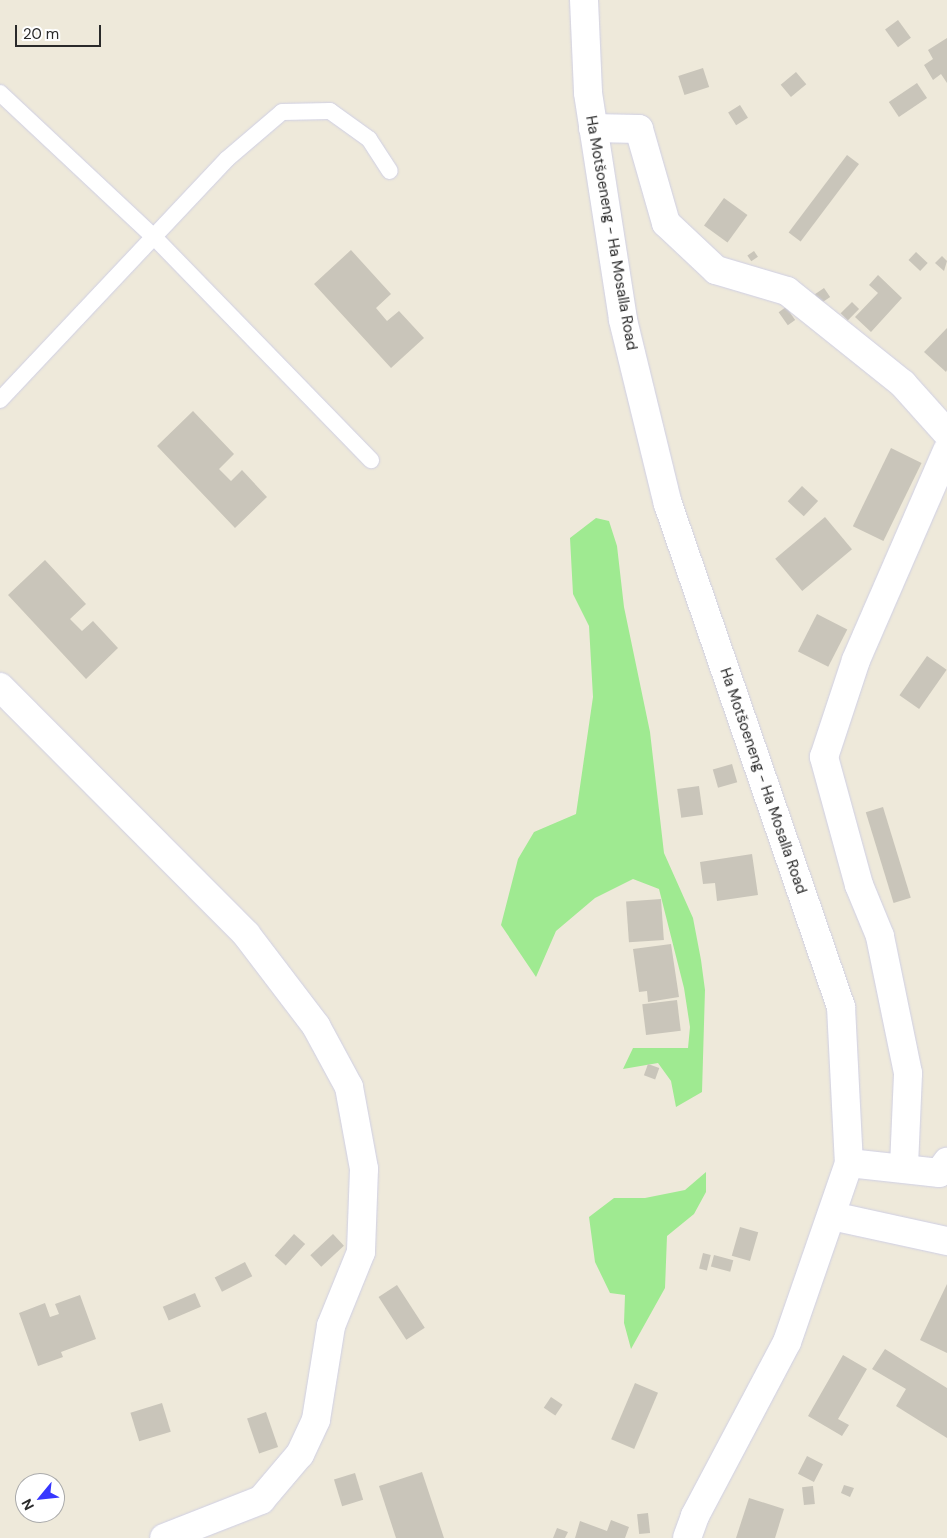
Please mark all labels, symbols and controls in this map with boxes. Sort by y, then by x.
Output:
scale bar [18,15,104,47]
text: 20 m [23,24,59,44]
street label: Ha Motšoeneng - Ha Mosalla Road [581,114,641,352]
street label: Ha Motšoeneng - Ha Mosalla Road [716,666,810,896]
north arrow [15,1473,65,1523]
text: N [17,1496,38,1513]

